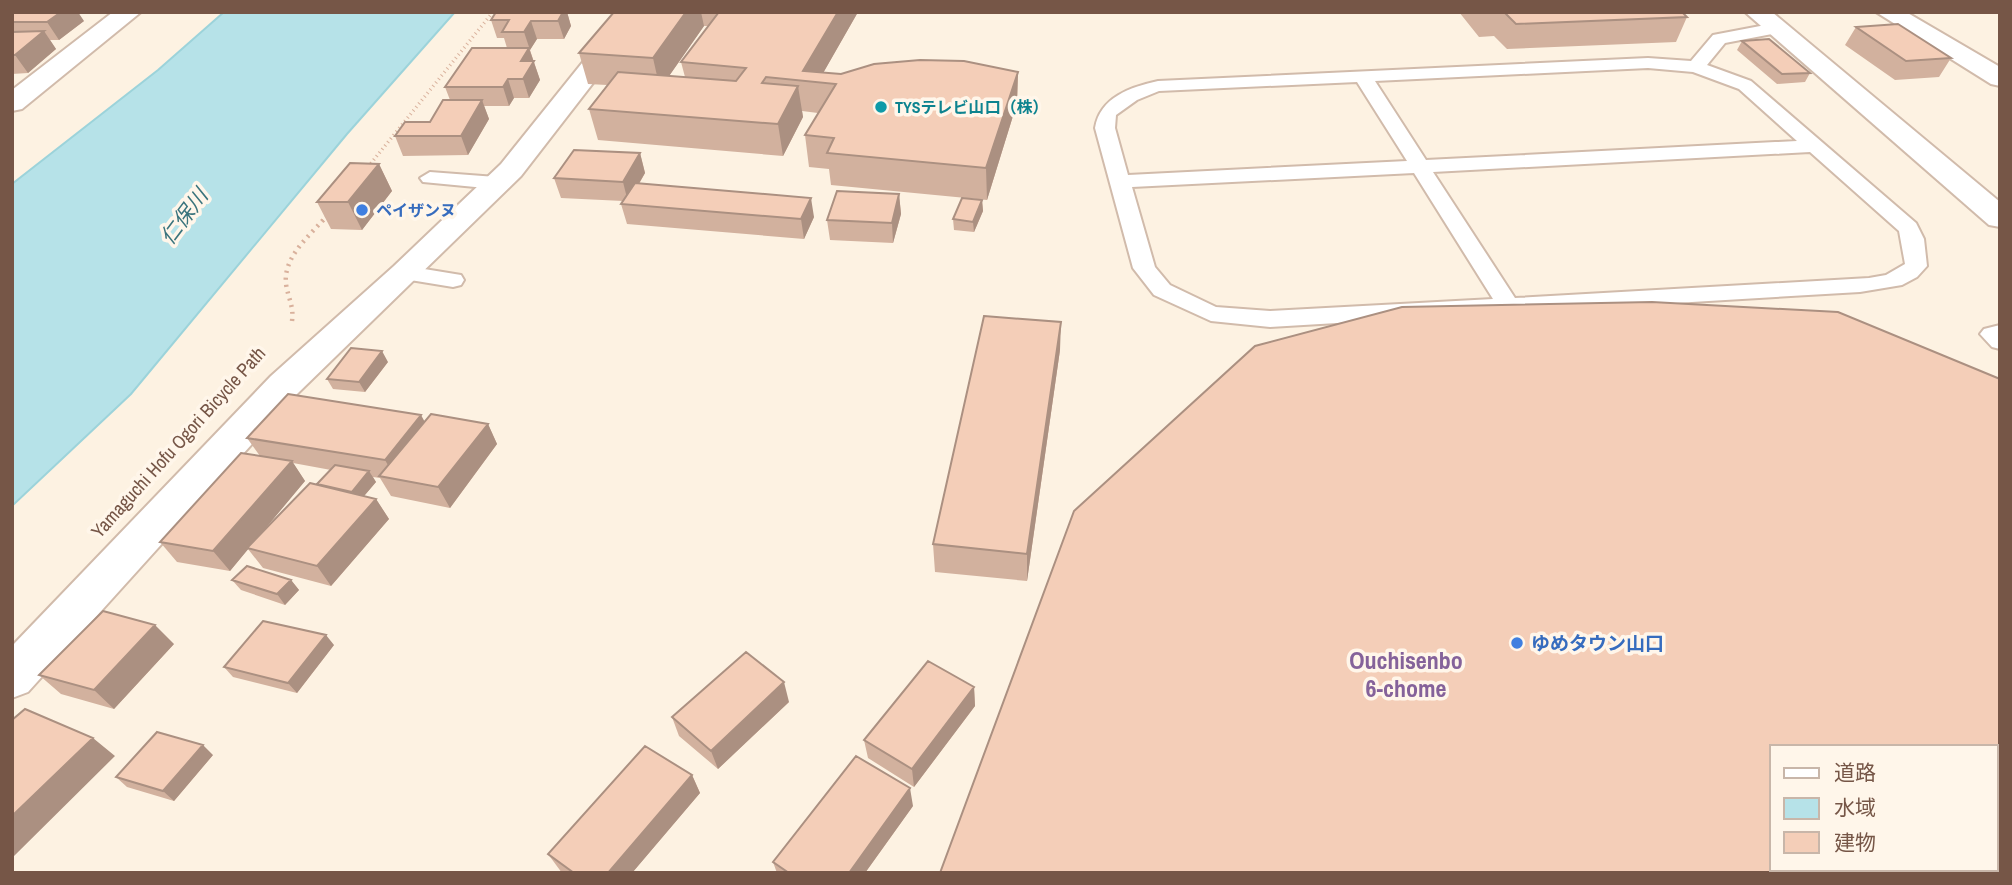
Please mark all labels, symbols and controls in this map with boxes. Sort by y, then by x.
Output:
place label: TYSテレビ山口（株） [895,96,1049,118]
marker: TYSテレビ山口（株） [873,99,889,115]
water label: 仁保川 [153,181,215,251]
place label: ペイザンヌ [376,199,456,221]
marker: ペイザンヌ [354,202,370,218]
street label: Yamaguchi Hofu Ogori Bicycle Path [85,341,271,543]
place label: ゆめタウン山口 [1531,630,1664,656]
marker: ゆめタウン山口 [1509,635,1525,651]
district label: Ouchisenbo 6-chome [1349,644,1463,704]
legend [1770,745,1998,871]
text: 道路 [1834,758,1876,787]
text: 水域 [1834,793,1876,822]
text: 建物 [1834,828,1876,857]

